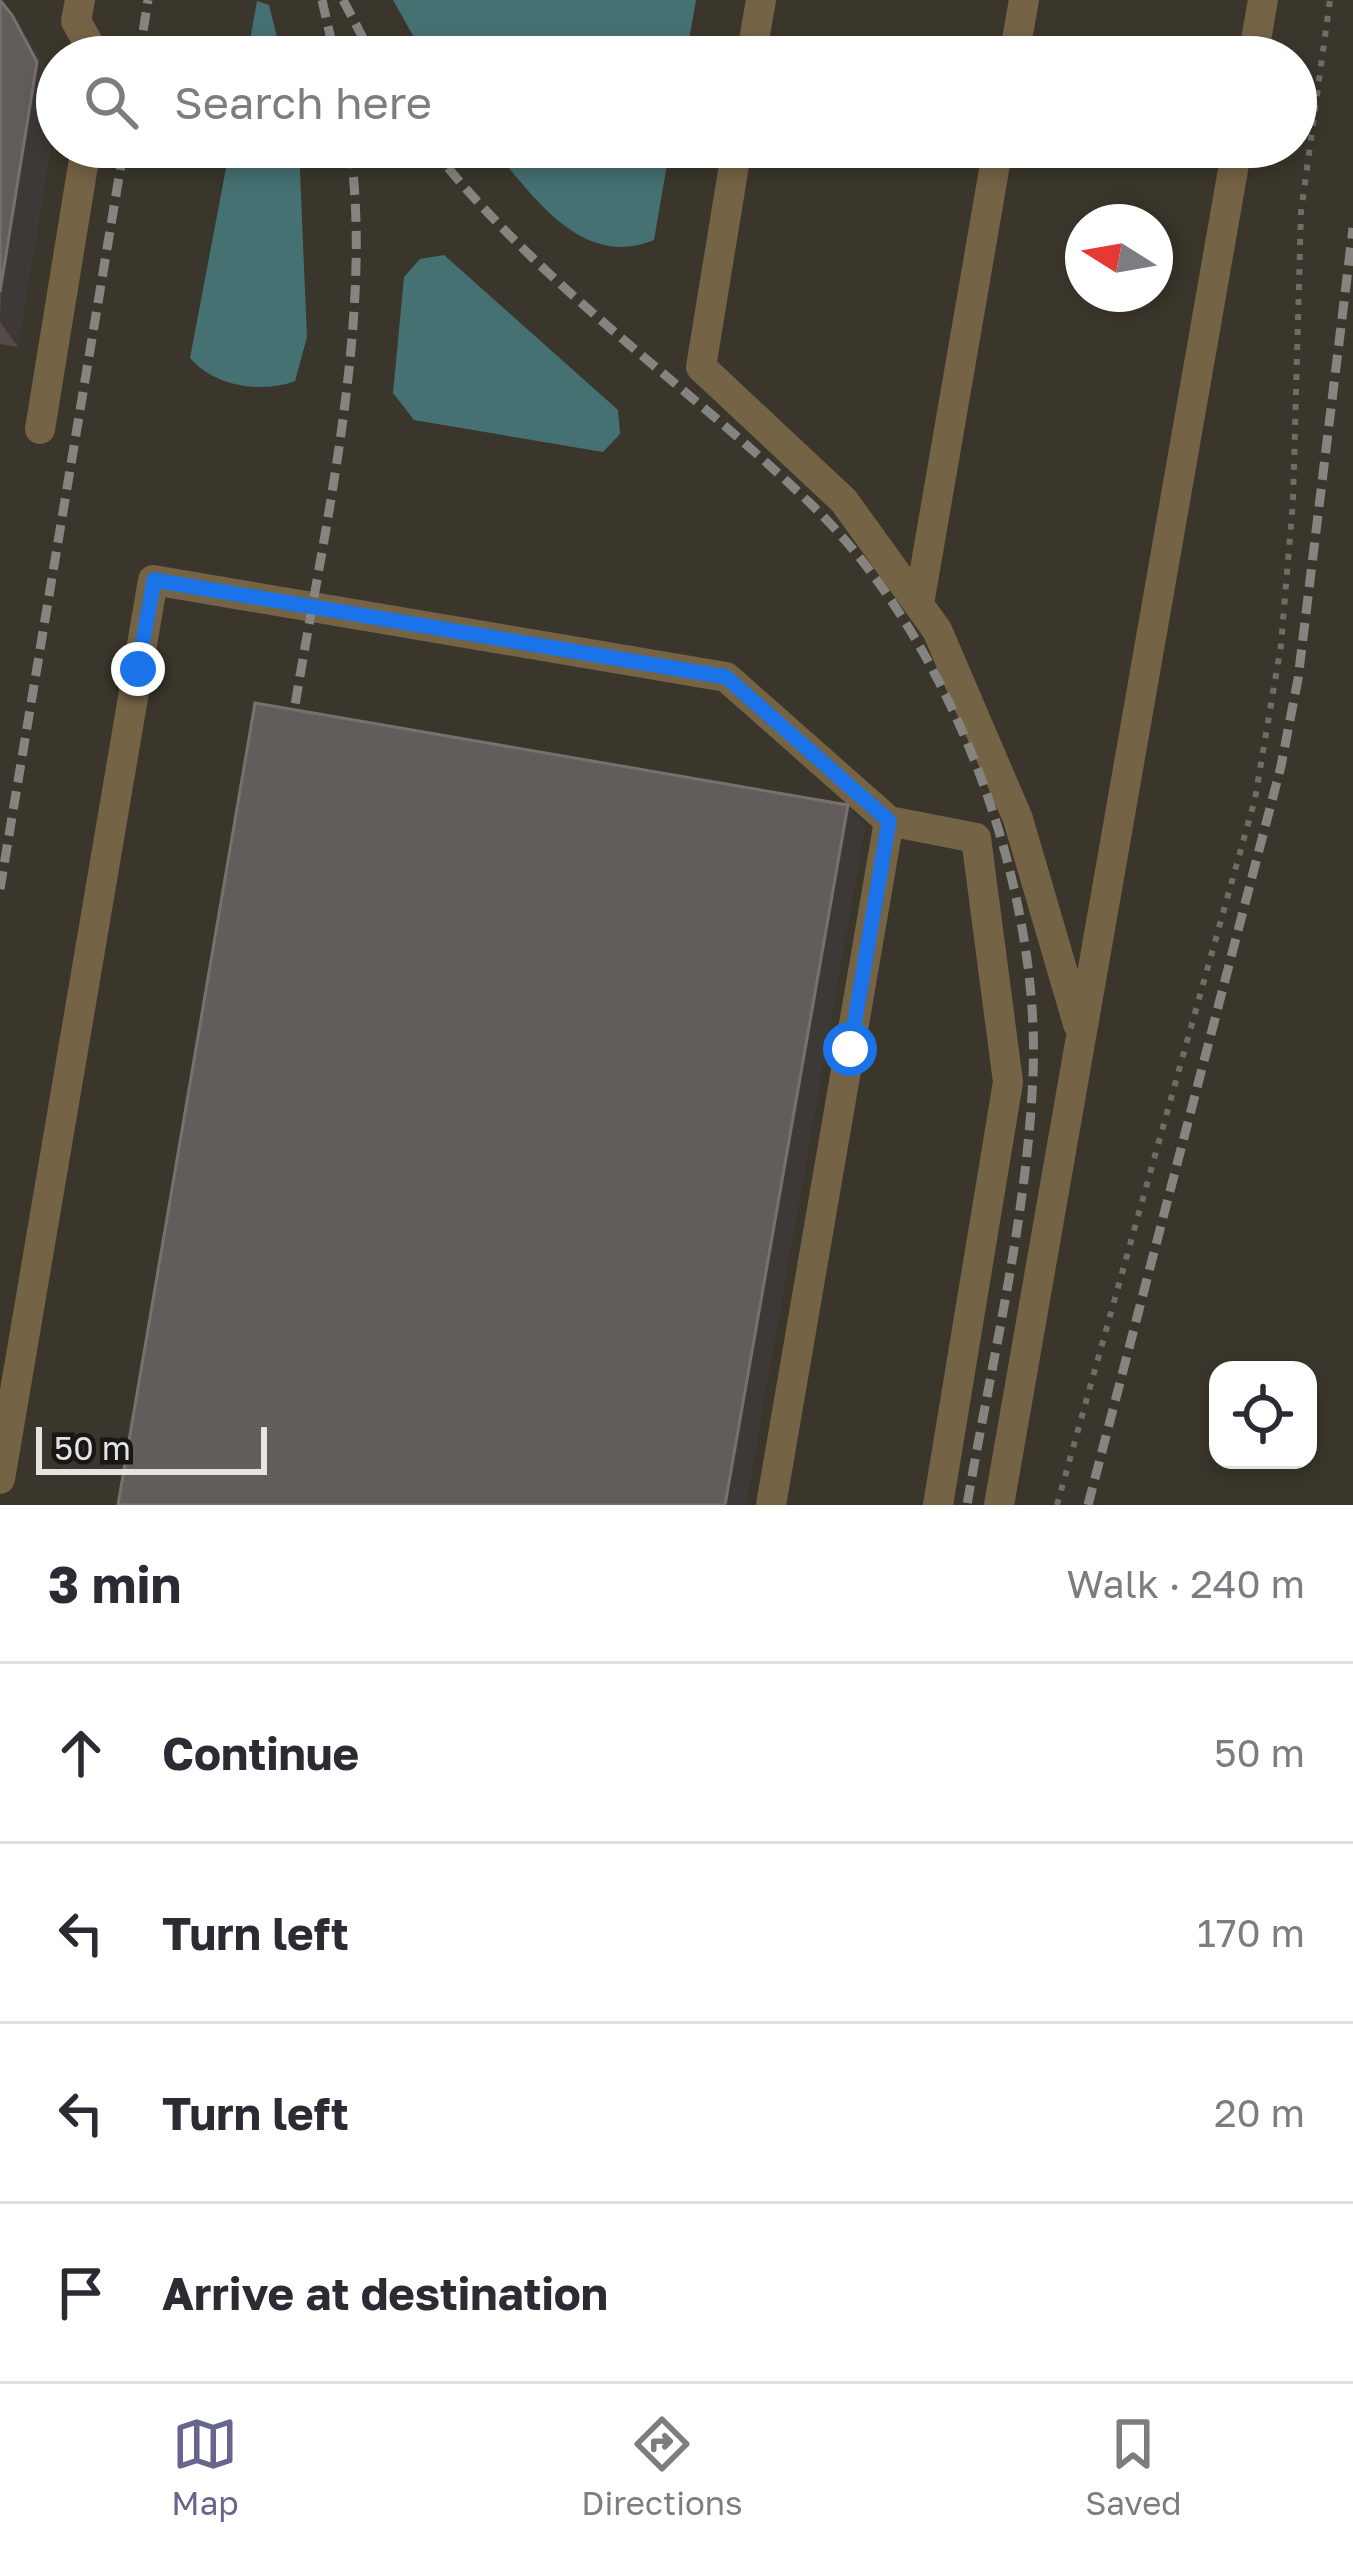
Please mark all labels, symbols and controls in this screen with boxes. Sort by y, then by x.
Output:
search box [36,36,1317,168]
icon: search [78,69,144,135]
text: Search here [174,75,432,129]
north arrow [1065,204,1173,312]
route end [111,642,165,696]
route start [823,1022,877,1076]
map controls [1209,1361,1317,1469]
button: locate [1209,1361,1317,1469]
scale bar [36,1421,267,1474]
text: 50 m [54,1428,131,1467]
text: 3 min [48,1553,181,1614]
text: Walk · 240 m [1067,1560,1305,1607]
icon: ahead [48,1720,114,1786]
text: Continue [162,1726,359,1780]
text: 50 m [1214,1729,1305,1776]
icon: left [48,1900,114,1966]
text: Turn left [162,1906,349,1960]
text: 170 m [1197,1909,1305,1956]
icon: left [48,2080,114,2146]
text: Turn left [162,2086,349,2140]
text: 20 m [1214,2089,1305,2136]
icon: arrive [48,2260,114,2326]
text: Arrive at destination [162,2266,608,2320]
tab: Map [171,2411,239,2522]
tab: Directions [581,2411,743,2522]
tab: Saved [1085,2411,1182,2522]

